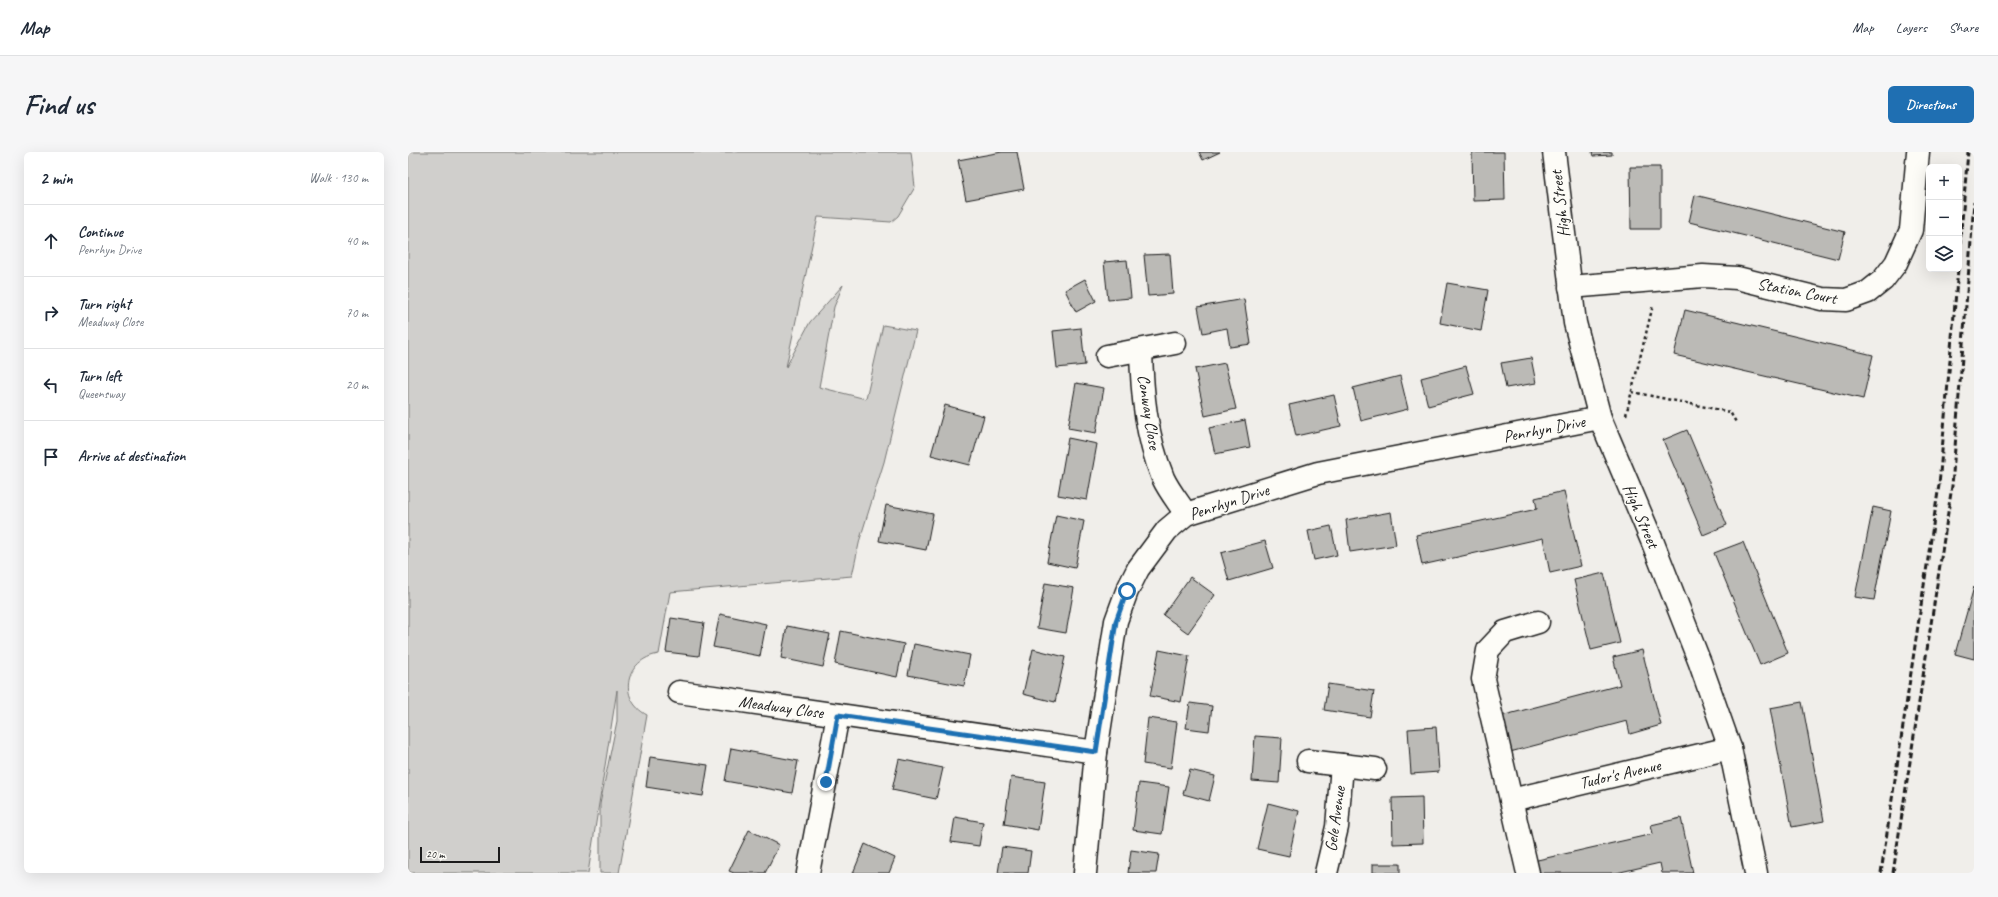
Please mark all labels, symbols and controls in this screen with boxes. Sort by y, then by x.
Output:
text: Map [20,16,50,40]
text: Map [1852,19,1874,36]
text: Layers [1896,19,1927,36]
text: Share [1949,19,1978,36]
button: Directions [1888,86,1974,123]
text: Find us [24,87,94,122]
map controls [1926,164,1962,272]
button: + [1926,164,1962,200]
street label: High Street [1545,167,1575,239]
text: 2 min [40,168,73,189]
text: Walk · 130 m [309,170,368,186]
button: − [1926,200,1962,236]
text: Continue [78,223,123,242]
icon: ahead [40,230,62,252]
text: 40 m [346,233,368,249]
button: layers [1926,236,1962,272]
text: Penrhyn Drive [78,242,141,258]
street label: Station Court [1756,273,1841,309]
text: Turn right [78,295,131,314]
icon: right [40,302,62,324]
text: 70 m [346,305,368,321]
text: Meadway Close [78,314,143,330]
text: Turn left [78,367,121,386]
street label: Conway Close [1133,373,1166,452]
icon: left [40,374,62,396]
text: 20 m [346,377,368,393]
text: Queensway [78,386,125,402]
street label: Penrhyn Drive [1501,411,1588,447]
icon: arrive [40,446,62,468]
text: Arrive at destination [78,447,185,466]
street label: Penrhyn Drive [1186,479,1273,525]
street label: High Street [1618,481,1665,553]
route start [1118,582,1136,600]
street label: Meadway Close [737,691,826,724]
street label: Tudor's Avenue [1577,754,1664,793]
route end [817,773,835,791]
street label: Gele Avenue [1320,784,1350,853]
scale bar [420,845,500,864]
text: 20 m [426,847,445,861]

